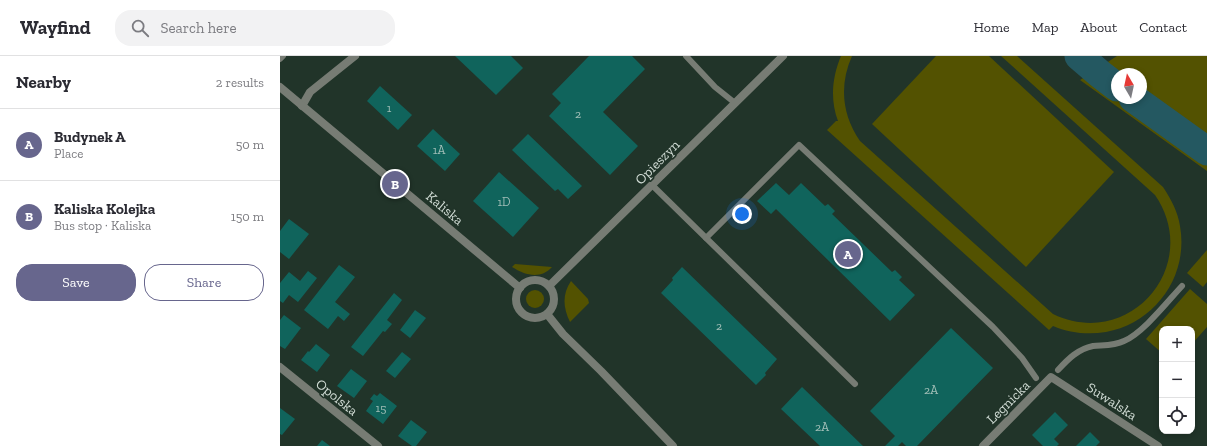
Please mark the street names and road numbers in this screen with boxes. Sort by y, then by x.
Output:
street label: Opieszyn [631,136,683,188]
street label: Kaliska [423,188,467,229]
street label: Opolska [312,375,361,420]
street label: Legnicka [983,377,1034,428]
street label: Suwalska [1083,379,1140,424]

